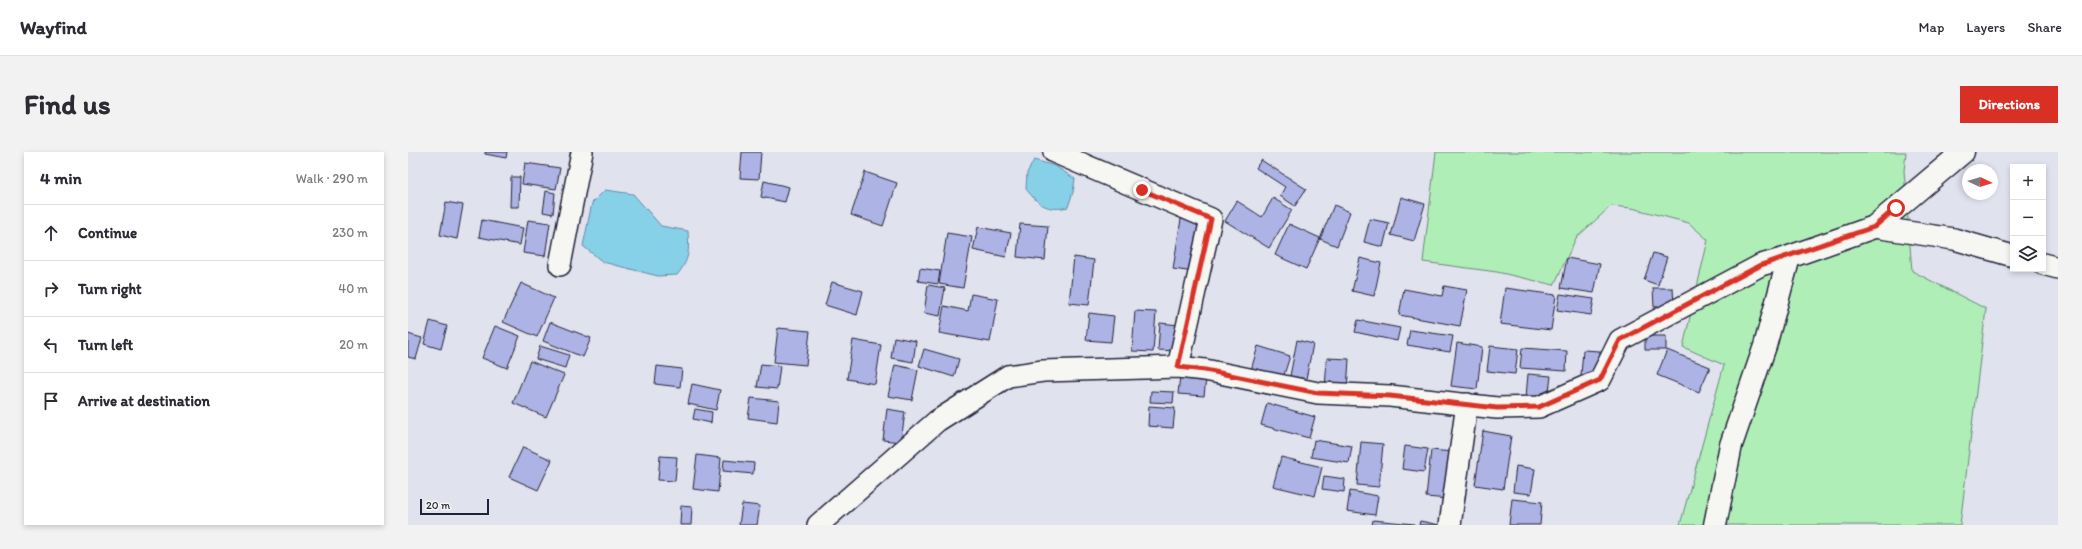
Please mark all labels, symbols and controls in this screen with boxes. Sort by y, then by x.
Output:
text: Wayfind [20,16,87,39]
text: Map [1919,19,1944,36]
text: Layers [1966,19,2005,36]
text: Share [2027,19,2062,36]
button: Directions [1960,86,2058,123]
text: Find us [24,87,111,121]
north arrow [1962,164,1998,200]
map controls [2010,164,2046,272]
button: + [2010,164,2046,200]
text: 4 min [40,168,82,188]
text: Walk · 290 m [296,171,368,186]
route end [1133,181,1151,199]
route start [1887,199,1905,217]
button: − [2010,200,2046,236]
icon: ahead [40,222,62,244]
text: Continue [78,224,137,242]
text: 230 m [332,225,368,240]
button: layers [2010,236,2046,272]
icon: right [40,278,62,300]
text: Turn right [78,280,142,298]
text: 40 m [338,281,368,296]
icon: left [40,334,62,356]
text: Turn left [78,336,133,354]
text: 20 m [339,337,368,352]
icon: arrive [40,390,62,412]
text: Arrive at destination [78,392,210,410]
scale bar [420,497,489,516]
text: 20 m [426,499,450,512]

